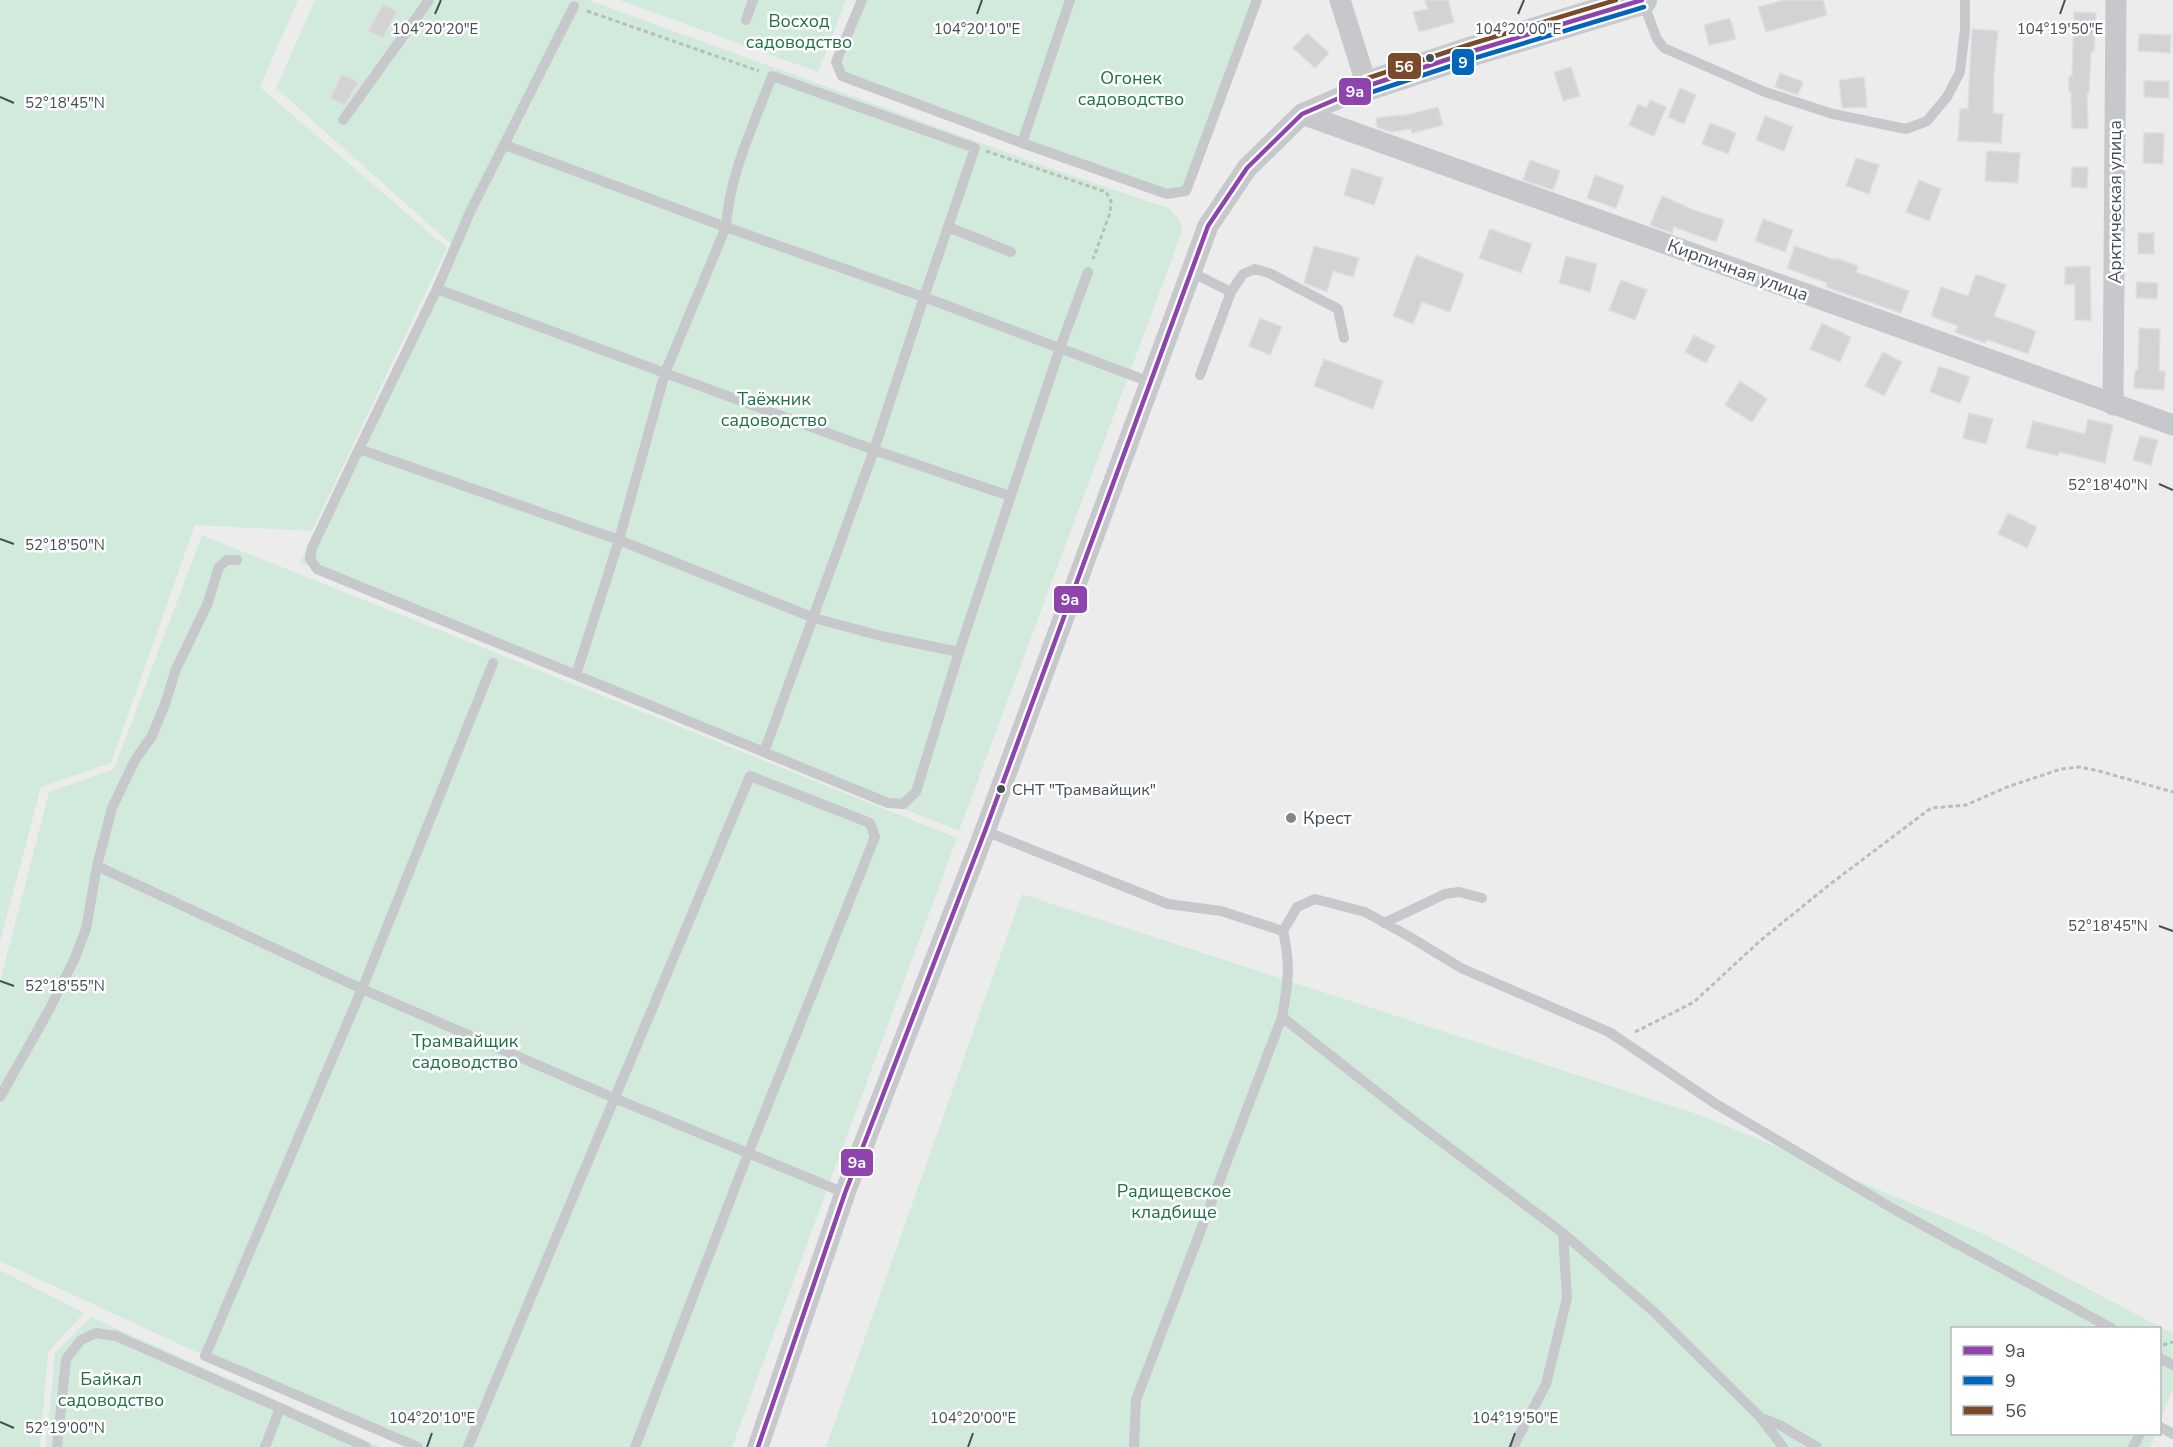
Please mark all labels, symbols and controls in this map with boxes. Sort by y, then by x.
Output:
park label: Восход садоводство [746,9,852,54]
text: 104°20'20"E [392,19,478,39]
text: 104°20'10"E [934,19,1020,39]
text: 104°20'00"E [1475,19,1561,39]
text: 104°19'50"E [2017,19,2103,39]
line badge: 9 [1451,48,1475,76]
line badge: 56 [1387,52,1422,80]
unlabelled marker [1424,52,1436,64]
text: 9 [1458,52,1468,74]
text: 56 [1394,56,1414,78]
park label: Огонек садоводство [1078,66,1184,111]
line badge: 9а [1338,77,1372,106]
text: 9а [1346,81,1364,103]
text: 52°18'45"N [25,93,105,113]
street label: Арктическая улица [2103,120,2127,284]
street label: Кирпичная улица [1664,233,1812,307]
park label: Таёжник садоводство [721,387,827,432]
text: 52°18'40"N [2068,475,2148,495]
text: 52°18'50"N [25,535,105,555]
line badge: 9а [1053,585,1088,614]
text: 9а [1061,589,1079,611]
place label: СНТ "Трамвайщик" [1012,779,1156,801]
marker: СНТ "Трамвайщик" [995,783,1007,795]
place label: Крест [1303,806,1351,830]
marker: Крест [1284,811,1298,825]
text: 52°18'45"N [2068,916,2148,936]
text: 52°18'55"N [25,976,105,996]
park label: Трамвайщик садоводство [412,1029,519,1074]
line badge: 9а [840,1148,874,1177]
text: 9а [848,1152,866,1174]
park label: Радищевское кладбище [1117,1179,1231,1224]
legend [1951,1327,2161,1435]
text: 9а [2005,1339,2026,1363]
park label: Байкал садоводство [58,1367,164,1412]
text: 9 [2005,1369,2016,1393]
text: 56 [2005,1399,2027,1423]
text: 104°20'10"E [389,1408,475,1428]
text: 104°20'00"E [930,1408,1016,1428]
text: 104°19'50"E [1472,1408,1558,1428]
text: 52°19'00"N [25,1418,105,1438]

